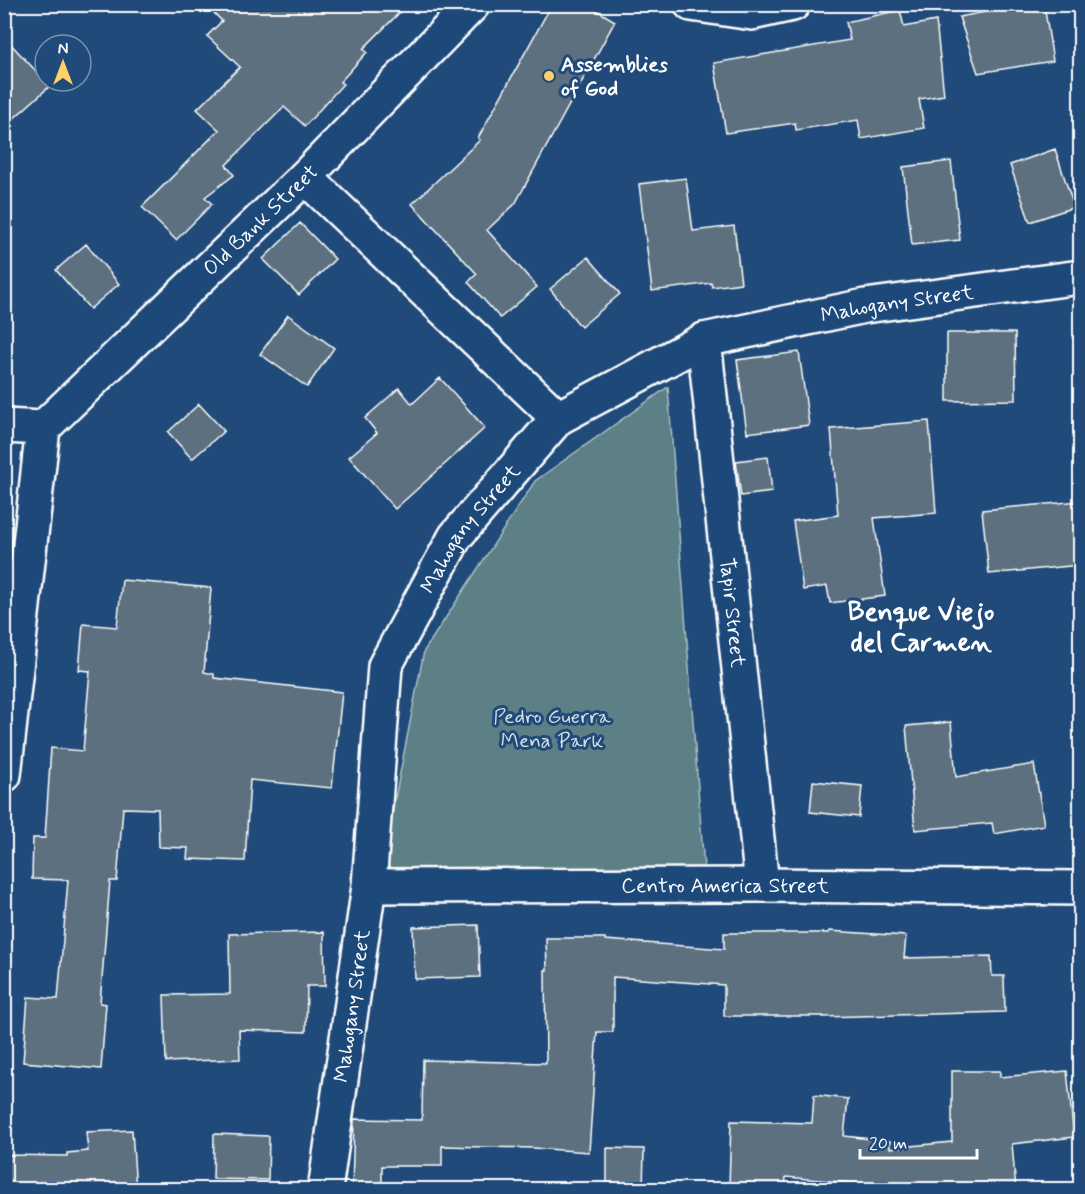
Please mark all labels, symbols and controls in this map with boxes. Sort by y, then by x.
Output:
north arrow [33,33,93,93]
text: N [58,39,68,60]
place label: Assemblies of God [561,51,669,103]
marker: Assemblies of God [542,69,556,83]
street label: Old Bank Street [197,159,325,282]
street label: Mahogany Street [818,278,976,330]
street label: Mahogany Street [414,458,527,598]
street label: Tapir Street [712,556,752,669]
district label: Benque Viejo del Carmen [847,595,995,661]
park label: Pedro Guerra Mena Park [493,703,611,755]
street label: Centro America Street [621,872,830,901]
street label: Mahogany Street [328,927,378,1085]
scale bar [860,1122,977,1160]
text: 20 m [869,1132,907,1156]

